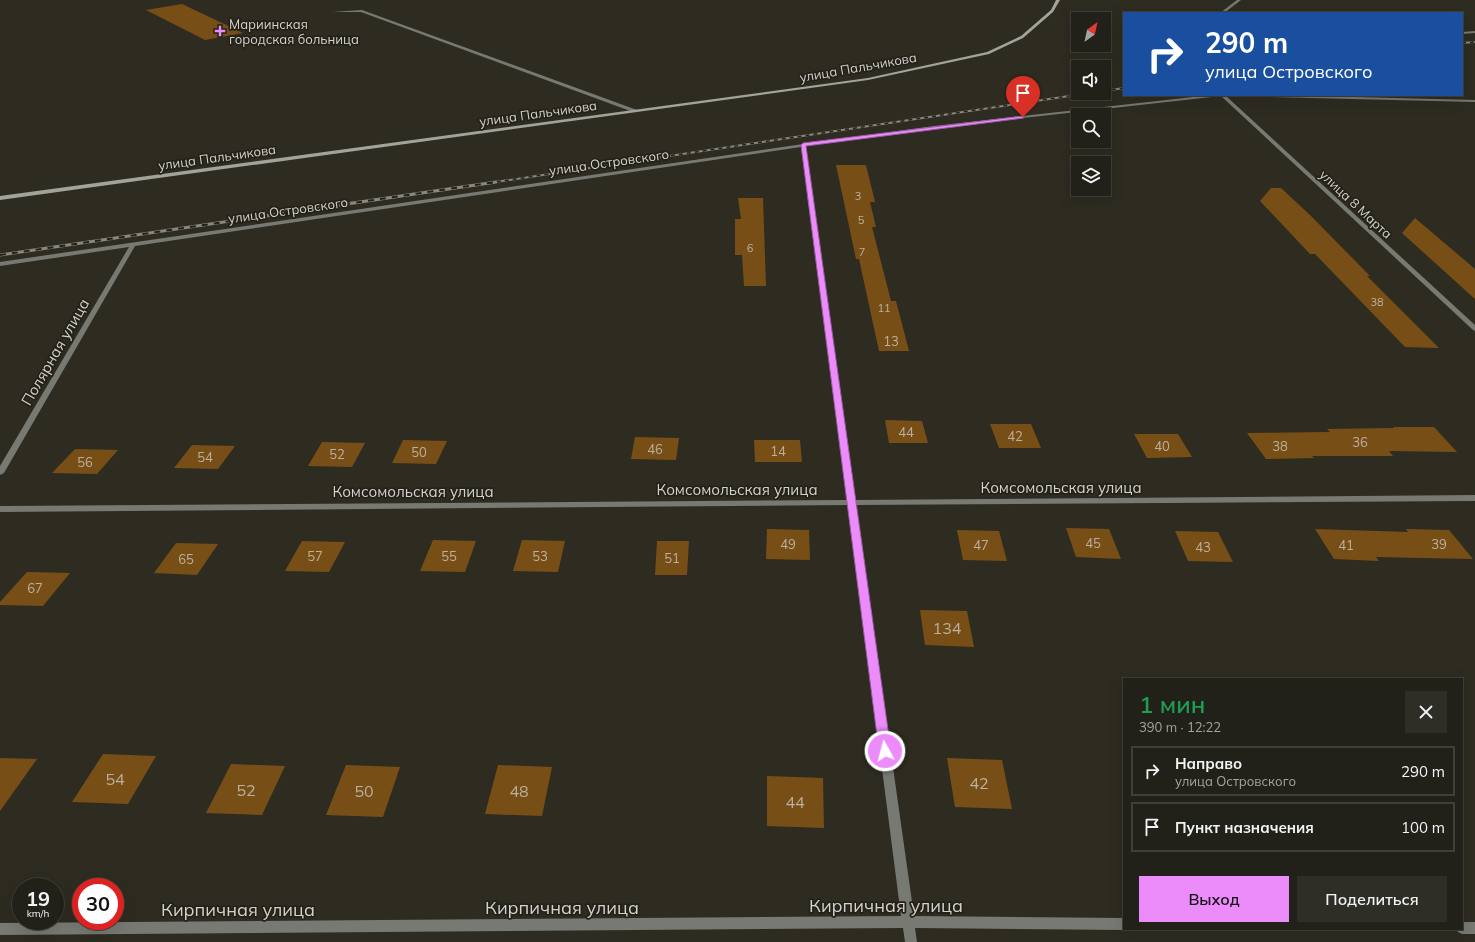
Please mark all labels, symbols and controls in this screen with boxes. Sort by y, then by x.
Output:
north arrow [1071,12,1111,52]
map controls [1071,12,1111,196]
place label: Мариинская городская больница [229,16,359,47]
marker: Мариинская городская больница [214,25,226,37]
text: 290 m [1205,25,1288,60]
icon: right [1139,28,1191,80]
street label: улица Пальчикова [798,49,918,85]
button: sound [1071,60,1111,100]
text: улица Островского [1205,60,1373,83]
pin [1006,76,1040,117]
icon: arrive [1012,82,1034,104]
street label: улица Пальчикова [478,97,598,129]
button: search [1071,108,1111,148]
street label: улица Пальчикова [157,141,277,173]
street label: улица Островского [548,146,670,178]
button: layers [1071,156,1111,196]
street label: улица 8 Марта [1316,166,1396,242]
house number: 3 [855,189,861,203]
street label: улица Островского [227,194,349,226]
house number: 5 [858,213,865,227]
house number: 6 [747,241,754,255]
house number: 7 [859,245,865,259]
street label: Полярная улица [17,295,93,409]
house number: 38 [1370,295,1384,309]
house number: 11 [877,301,891,315]
house number: 13 [883,333,899,349]
house number: 44 [898,424,914,440]
house number: 42 [1007,428,1023,444]
house number: 36 [1352,434,1368,450]
house number: 40 [1154,438,1170,454]
house number: 38 [1272,438,1288,454]
house number: 46 [647,441,663,457]
house number: 14 [770,443,786,459]
house number: 50 [411,444,427,460]
house number: 52 [329,446,345,462]
house number: 54 [197,449,213,465]
house number: 56 [77,454,93,470]
street label: Комсомольская улица [980,478,1142,497]
street label: Комсомольская улица [656,480,818,499]
street label: Комсомольская улица [332,482,494,501]
house number: 45 [1085,535,1101,551]
house number: 49 [780,536,796,552]
house number: 39 [1431,536,1447,552]
house number: 47 [973,537,989,553]
house number: 41 [1338,537,1354,553]
house number: 43 [1195,539,1211,555]
house number: 57 [307,548,323,564]
house number: 55 [441,548,457,564]
house number: 53 [532,548,548,564]
house number: 51 [664,550,680,566]
house number: 65 [178,551,194,567]
house number: 67 [27,580,43,596]
house number: 134 [933,618,962,638]
text: 1 мин [1139,689,1205,719]
button: close [1405,691,1447,733]
text: 390 m · 12:22 [1139,719,1221,735]
position arrow [864,730,906,772]
text: Направо [1175,754,1242,773]
icon: right [1141,760,1163,782]
text: 290 m [1401,762,1445,781]
house number: 54 [105,769,125,789]
house number: 42 [969,773,989,793]
text: улица Островского [1175,773,1296,789]
house number: 52 [236,780,256,800]
house number: 50 [354,781,374,801]
house number: 48 [509,781,529,801]
house number: 44 [785,792,805,812]
icon: arrive [1141,816,1163,838]
text: Пункт назначения [1175,818,1314,837]
text: 100 m [1401,818,1445,837]
button: Выход [1139,876,1289,922]
button: Поделиться [1297,876,1447,922]
speed limit sign: 30 [72,878,124,930]
text: 19 [26,886,50,911]
street label: Кирпичная улица [809,894,963,917]
street label: Кирпичная улица [485,896,639,919]
street label: Кирпичная улица [161,898,315,921]
text: km/h [27,907,49,920]

